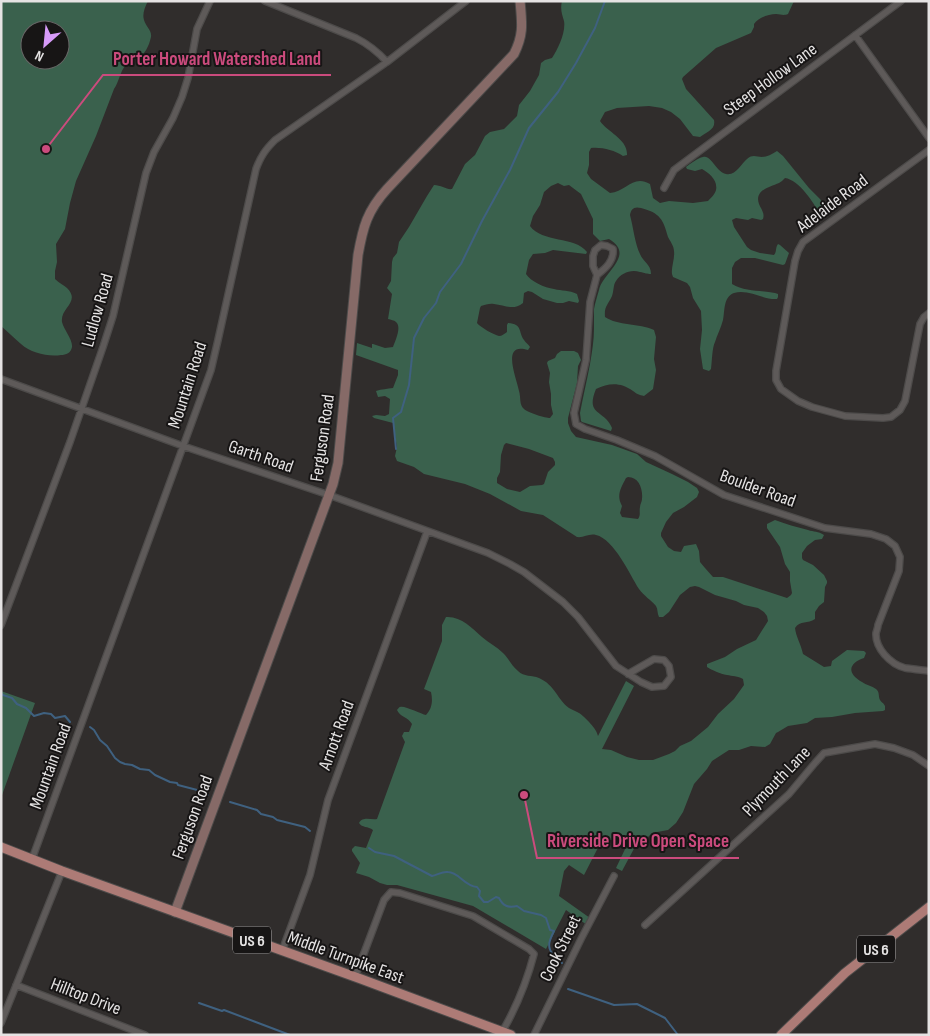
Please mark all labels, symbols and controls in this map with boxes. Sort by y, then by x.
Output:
north arrow [20,20,70,70]
street label: Steep Hollow Lane [720,39,821,120]
callout: Porter Howard Watershed Land [103,41,331,75]
text: N [32,47,47,65]
text: Porter Howard Watershed Land [113,48,321,71]
street label: Adelaide Road [792,170,872,237]
street label: Ludlow Road [77,271,118,349]
street label: Mountain Road [164,339,211,431]
street label: Ferguson Road [306,393,339,483]
street label: Garth Road [226,436,296,477]
street label: Boulder Road [717,465,799,512]
street label: Arnott Road [314,698,359,774]
street label: Mountain Road [25,720,76,812]
street label: Plymouth Lane [738,742,815,821]
street label: Ferguson Road [168,772,217,862]
callout: Riverside Drive Open Space [537,824,739,858]
text: Riverside Drive Open Space [547,830,729,853]
street label: Cook Street [535,911,586,985]
road number: US 6 [233,926,271,954]
street label: Middle Turnpike East [285,927,407,988]
road number: US 6 [857,936,895,962]
street label: Hilltop Drive [48,973,124,1019]

